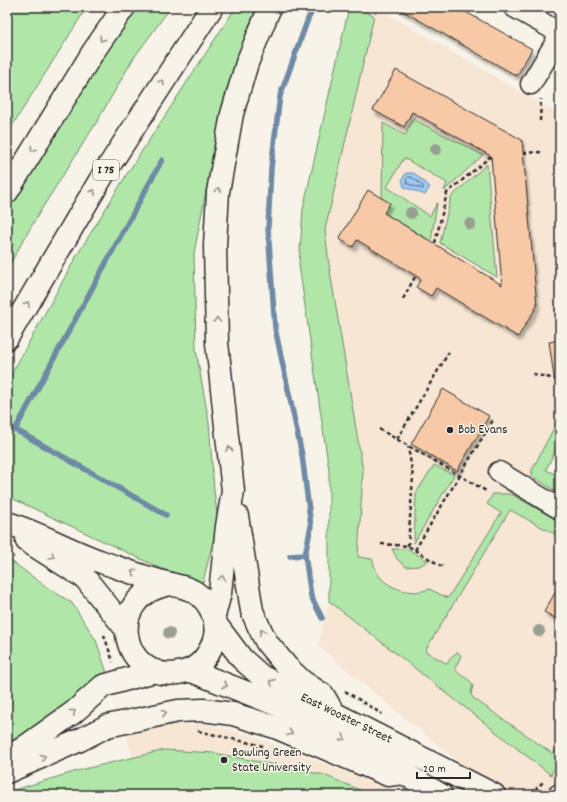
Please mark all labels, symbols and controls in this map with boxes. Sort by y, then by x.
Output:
one-way arrow [99,35,107,42]
one-way arrow [157,79,165,86]
one-way arrow [30,145,37,152]
road number: I 75 [93,160,119,180]
one-way arrow [214,187,223,193]
one-way arrow [88,189,95,196]
one-way arrow [22,301,29,308]
one-way arrow [213,317,221,323]
place label: Bob Evans [458,421,507,440]
marker: Bob Evans [445,425,455,435]
one-way arrow [225,446,234,452]
one-way arrow [48,552,55,559]
one-way arrow [131,568,138,577]
one-way arrow [217,575,226,581]
one-way arrow [259,629,267,636]
one-way arrow [269,680,276,687]
one-way arrow [221,681,228,689]
street label: East Wooster Street [297,689,395,749]
one-way arrow [69,709,76,716]
one-way arrow [161,710,167,718]
one-way arrow [287,729,294,737]
one-way arrow [339,734,346,741]
place label: Bowling Green State University [232,744,311,778]
one-way arrow [38,754,46,762]
scale bar [417,754,470,780]
marker: Bowling Green State University [219,755,229,765]
text: 20 m [423,761,446,778]

